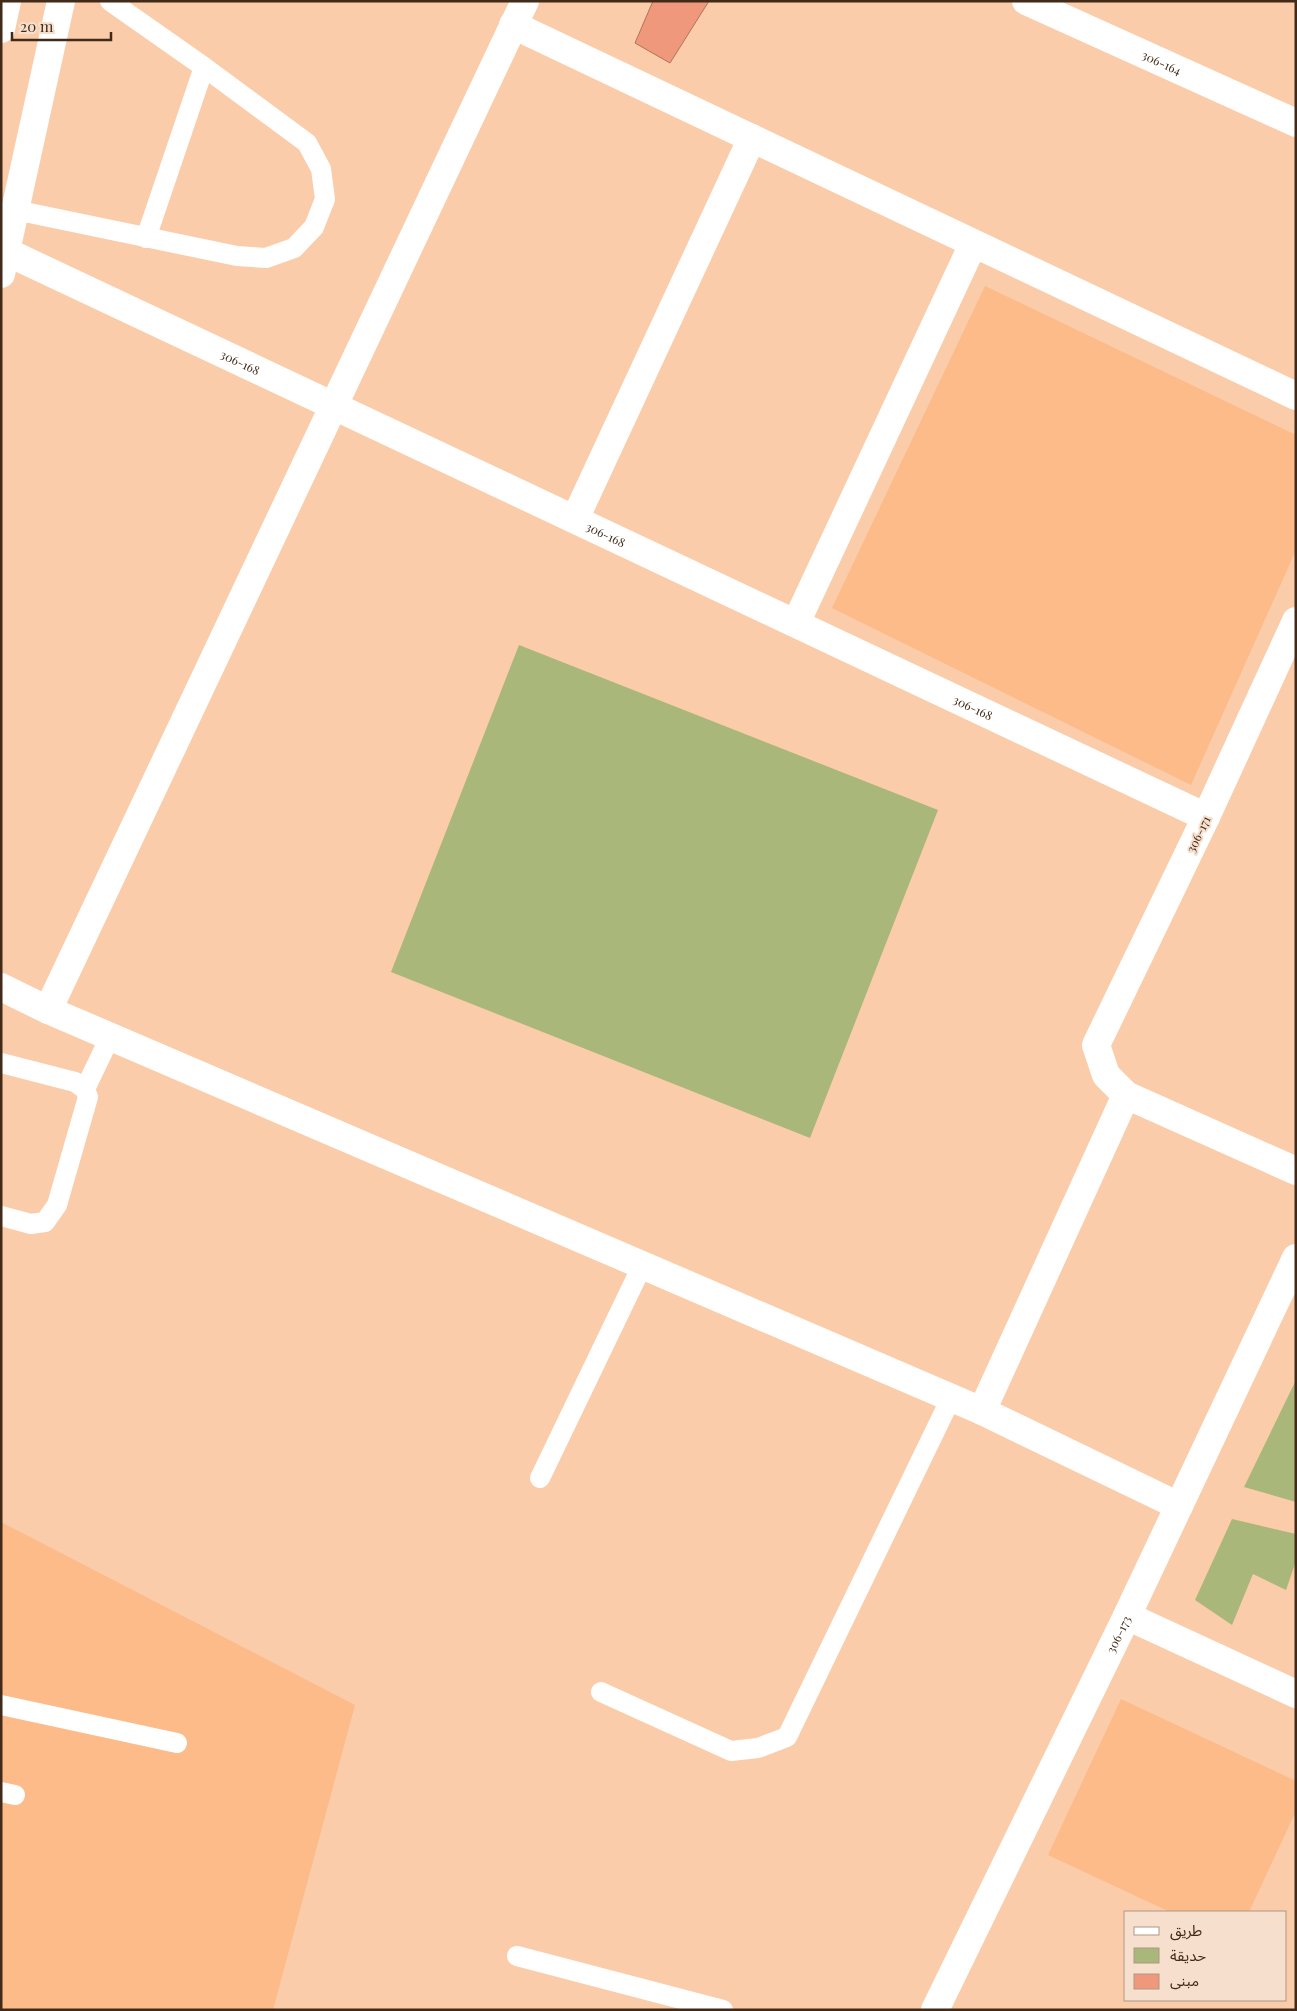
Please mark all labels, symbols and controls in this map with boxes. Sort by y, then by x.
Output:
scale bar [12,10,111,42]
text: 20 m [20,16,54,36]
street label: 306-164 [1140,47,1184,78]
street label: 306-168 [218,346,263,378]
street label: 306-168 [584,518,628,550]
street label: 306-168 [951,691,995,723]
street label: 306-171 [1182,813,1214,855]
street label: 306-173 [1102,1613,1134,1656]
legend [1124,1911,1287,2001]
text: طريق [1170,1920,1202,1941]
text: حديقة [1170,1945,1206,1965]
text: مبنى [1170,1970,1199,1990]

